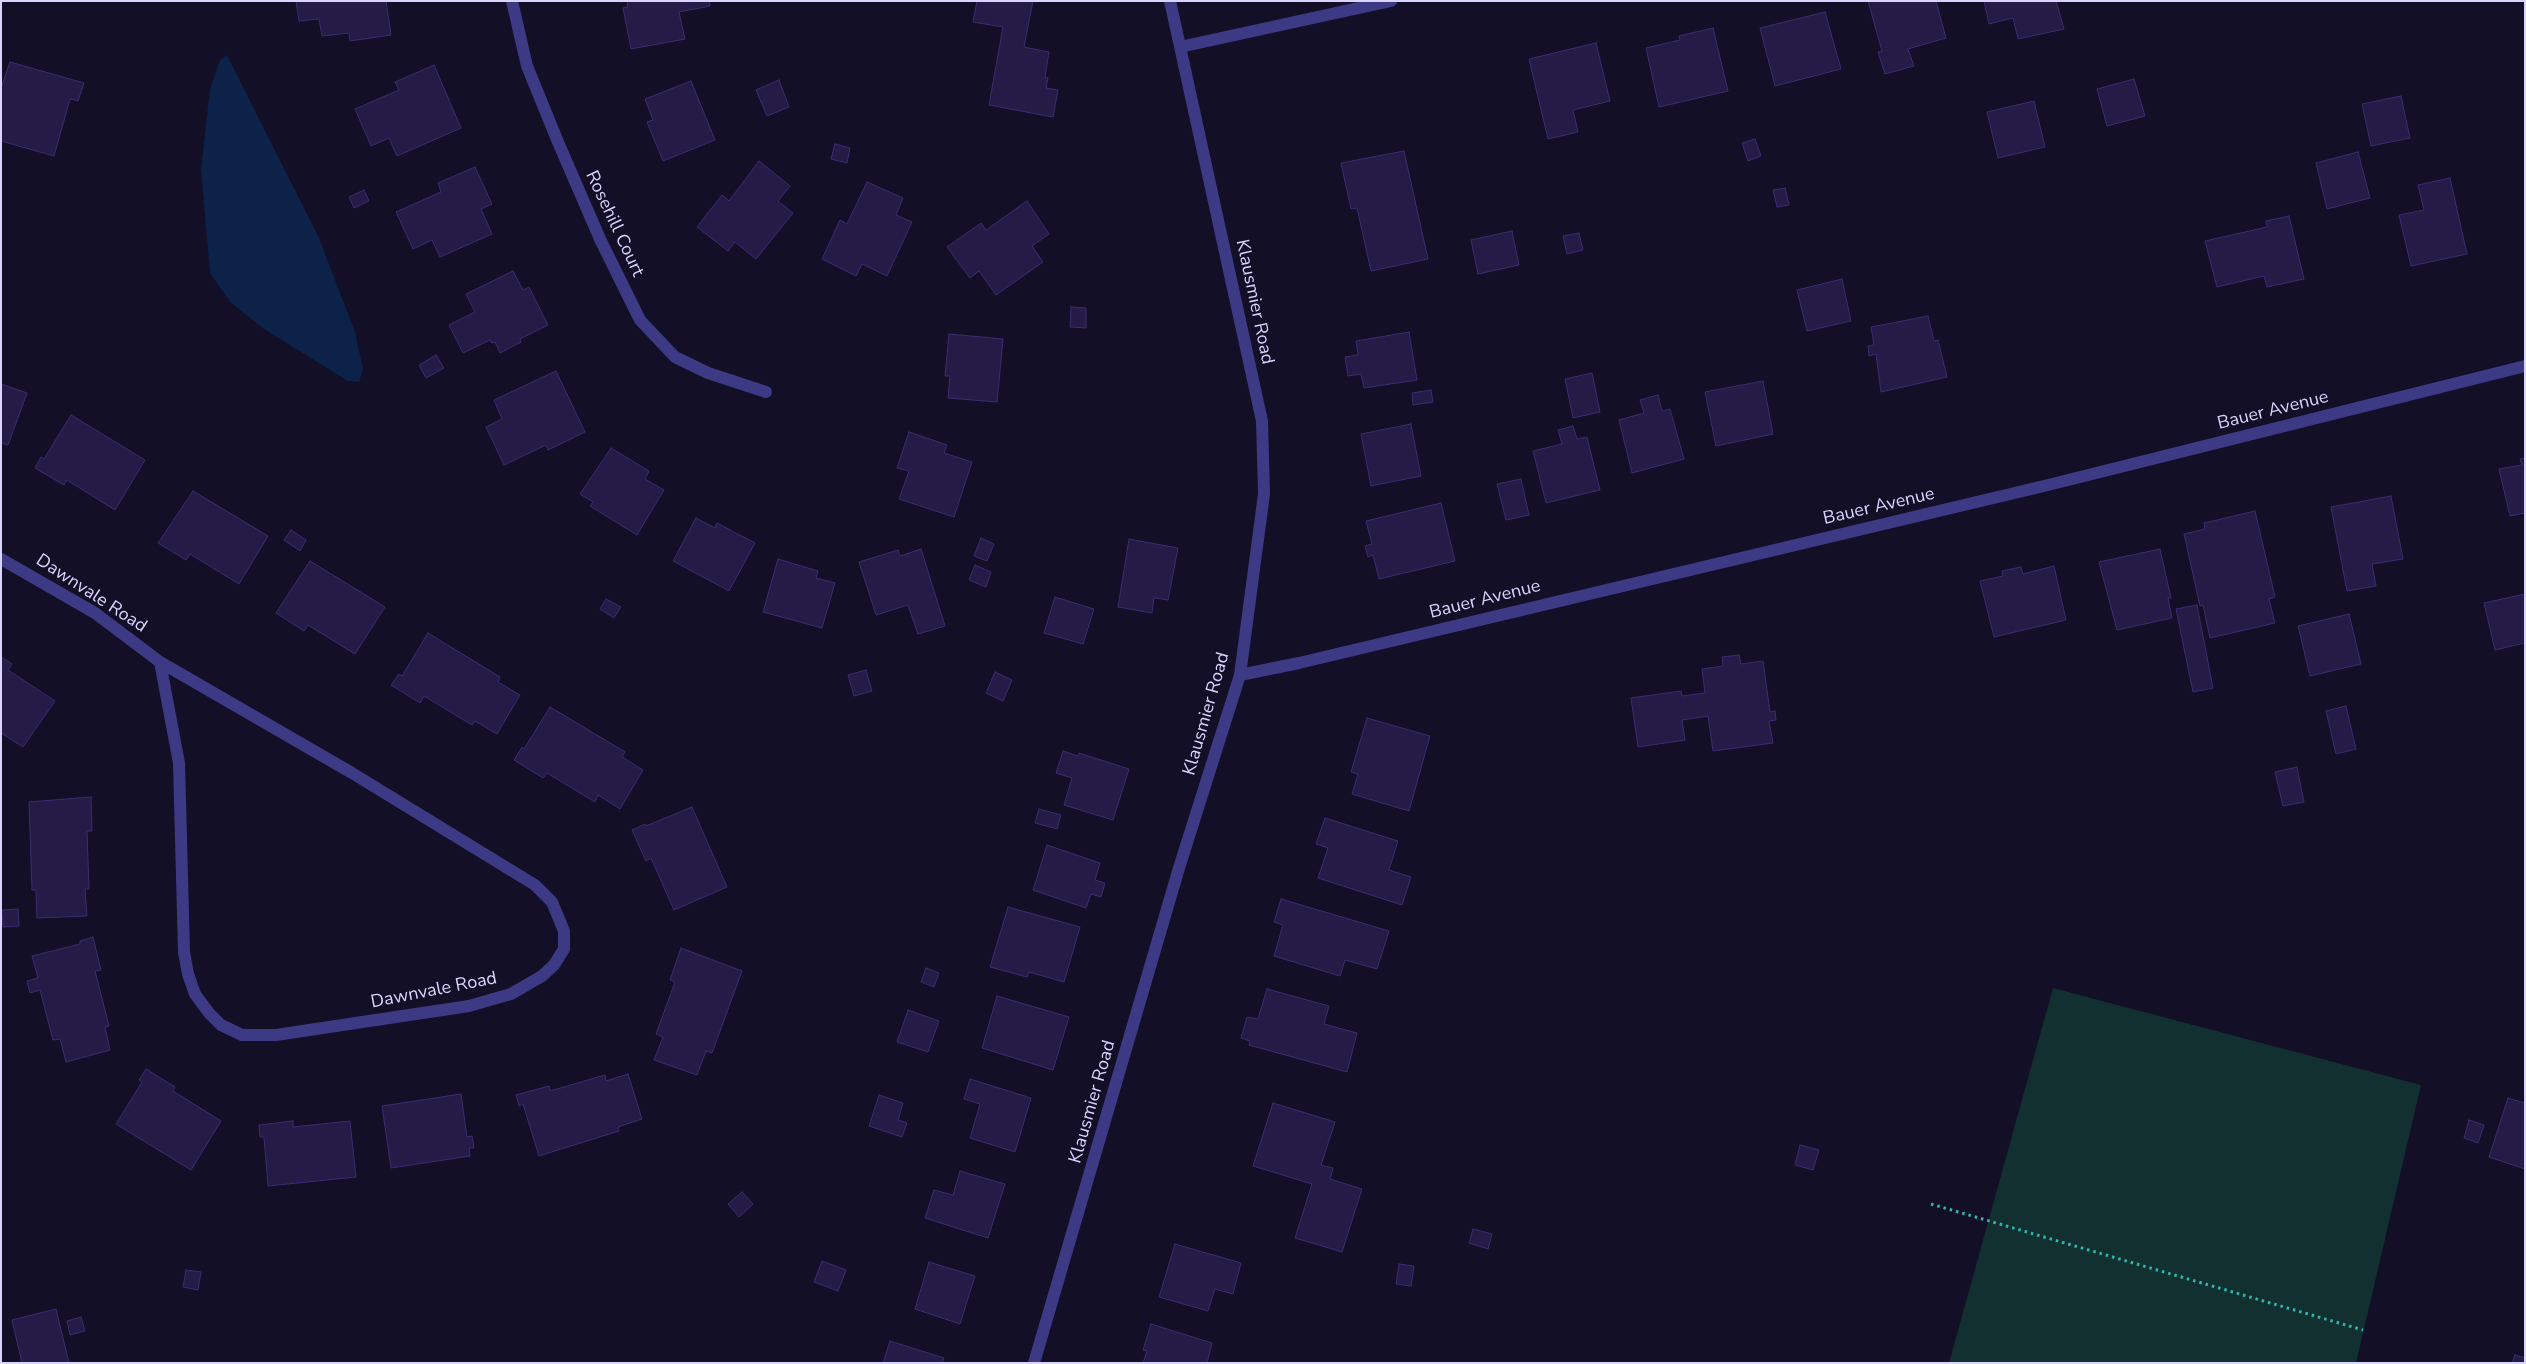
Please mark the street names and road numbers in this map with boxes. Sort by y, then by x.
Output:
street label: Rosehill Court [580,168,648,280]
street label: Klausmier Road [1230,238,1278,366]
street label: Bauer Avenue [2215,387,2331,435]
street label: Bauer Avenue [1821,484,1937,530]
street label: Dawnvale Road [31,550,151,638]
street label: Bauer Avenue [1427,576,1543,624]
street label: Klausmier Road [1179,650,1235,778]
street label: Dawnvale Road [369,968,499,1014]
street label: Klausmier Road [1065,1038,1121,1166]

